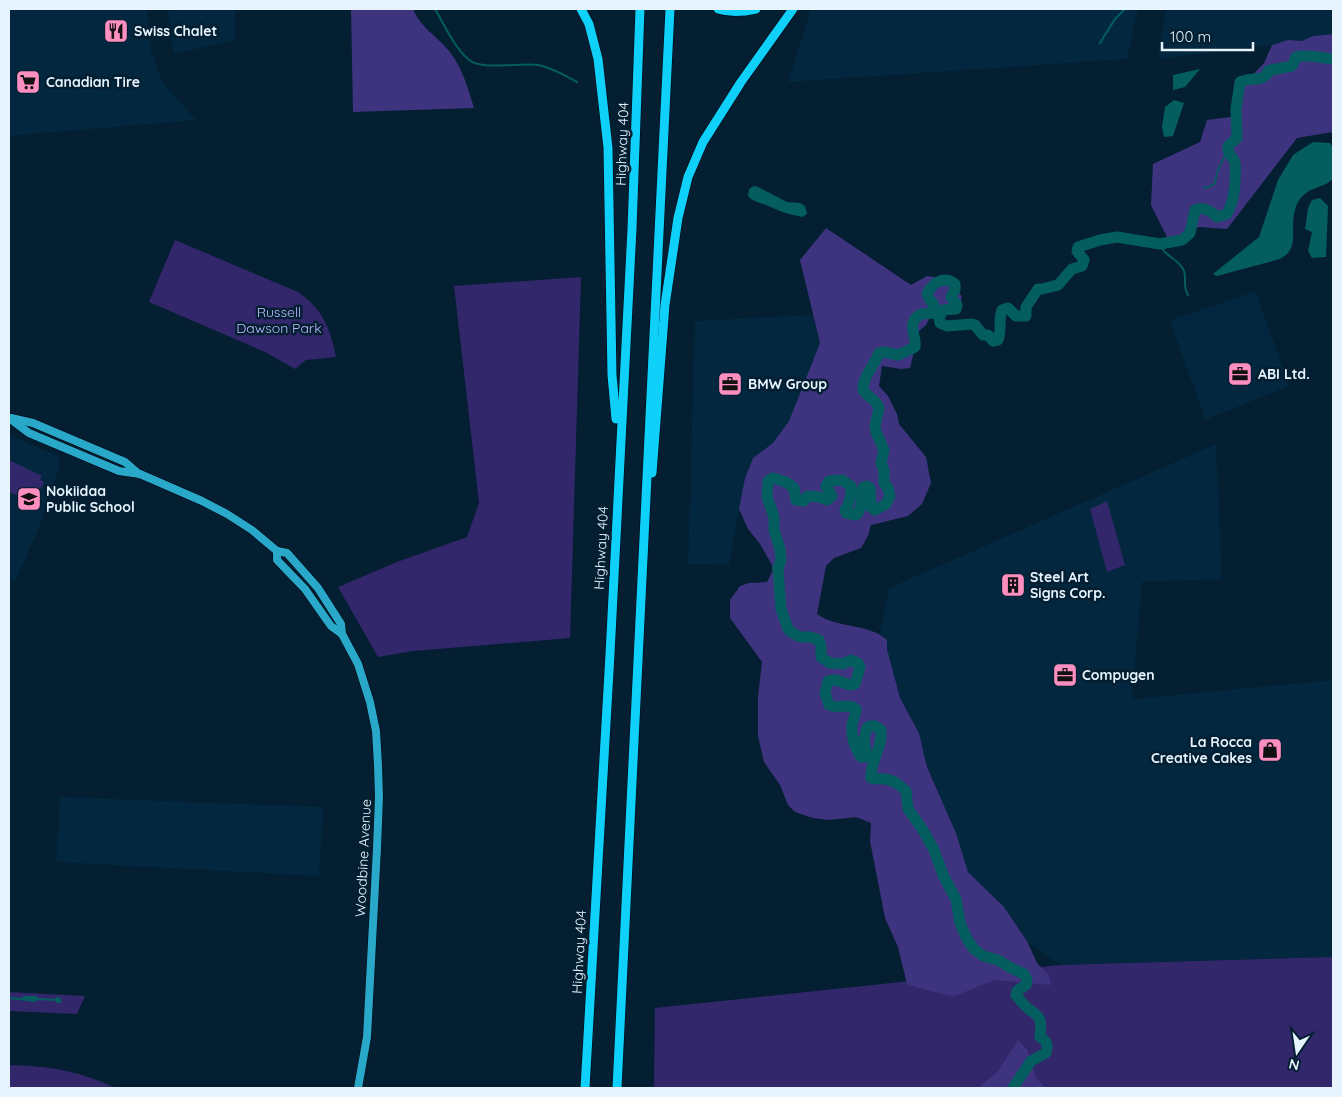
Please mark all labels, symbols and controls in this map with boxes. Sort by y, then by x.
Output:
restaurant icon: Swiss Chalet [103,18,129,44]
scale bar [1162,20,1253,52]
place label: Swiss Chalet [134,22,218,40]
text: 100 m [1170,27,1211,46]
supermarket icon: Canadian Tire [15,69,41,95]
place label: Canadian Tire [46,73,140,91]
street label: Highway 404 [612,102,632,186]
park label: Russell Dawson Park [236,303,322,337]
office icon: ABI Ltd. [1227,361,1253,387]
place label: ABI Ltd. [1258,365,1310,383]
office icon: BMW Group [717,371,743,397]
place label: BMW Group [748,375,827,393]
place label: Nokiidaa Public School [46,482,135,516]
school or university icon: Nokiidaa Public School [16,486,42,512]
street label: Highway 404 [590,506,612,590]
place label: Steel Art Signs Corp. [1030,568,1105,602]
building icon: Steel Art Signs Corp. [1000,572,1026,598]
office icon: Compugen [1052,662,1078,688]
place label: Compugen [1082,666,1155,684]
place label: La Rocca Creative Cakes [1151,733,1252,767]
shop icon: La Rocca Creative Cakes [1257,737,1283,763]
street label: Woodbine Avenue [351,799,375,917]
street label: Highway 404 [568,910,590,994]
north arrow [1272,1027,1322,1077]
text: N [1287,1055,1301,1075]

